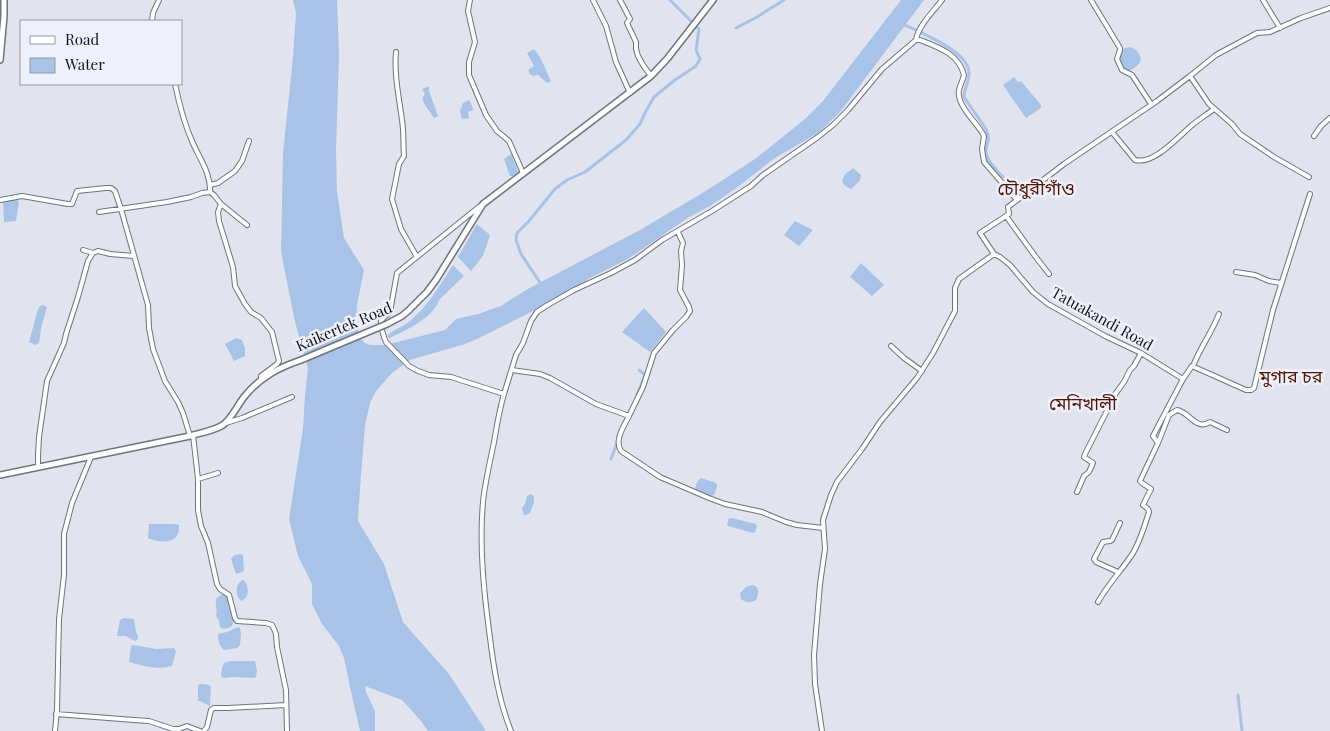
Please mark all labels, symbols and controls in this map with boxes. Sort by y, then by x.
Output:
legend [20,20,182,85]
text: Road [65,29,99,49]
text: Water [64,54,105,74]
district label: চৌধুরীগাঁও [998,176,1074,200]
street label: Tatuakandi Road [1048,282,1157,355]
street label: Kaikertek Road [292,297,395,355]
district label: মুগার চর [1258,364,1323,388]
district label: মেনিখালী [1049,391,1117,415]

